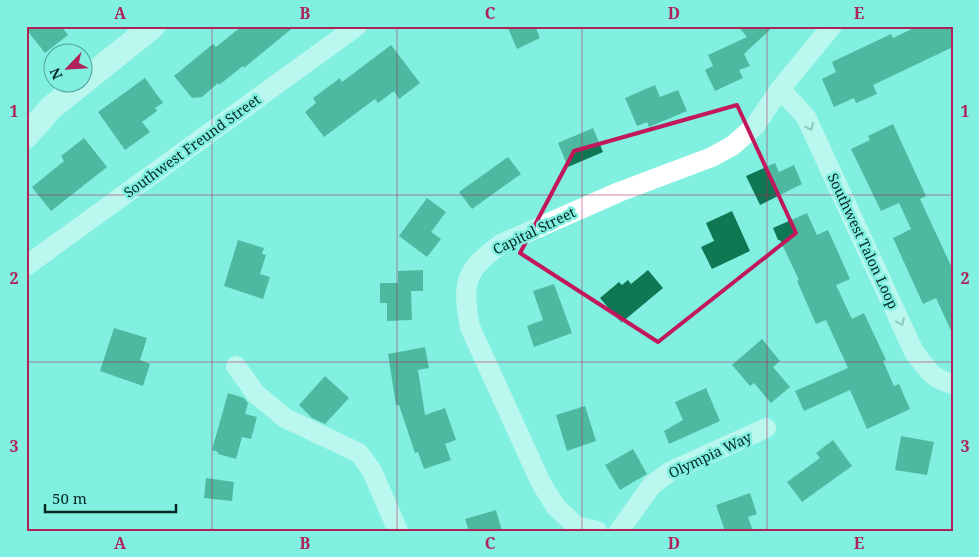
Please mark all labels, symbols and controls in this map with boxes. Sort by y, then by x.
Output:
text: A [114,2,127,24]
text: B [300,2,311,24]
text: C [485,2,496,24]
text: D [668,2,680,24]
text: E [854,2,864,24]
north arrow [42,42,92,92]
text: N [45,65,67,83]
street label: Southwest Freund Street [120,90,264,202]
text: 1 [9,100,19,122]
text: 1 [960,100,970,122]
one-way arrow [804,122,814,131]
street label: Southwest Talon Loop [824,170,903,312]
street label: Capital Street [489,202,578,259]
text: 2 [9,267,19,289]
text: 2 [960,267,970,289]
one-way arrow [894,317,905,326]
street label: Olympia Way [665,427,755,482]
text: 3 [9,435,19,457]
text: 3 [960,435,970,457]
scale bar [45,482,176,514]
text: 50 m [52,488,87,508]
text: A [114,532,127,554]
text: B [300,532,311,554]
text: C [485,532,496,554]
text: D [668,532,680,554]
text: E [854,532,864,554]

